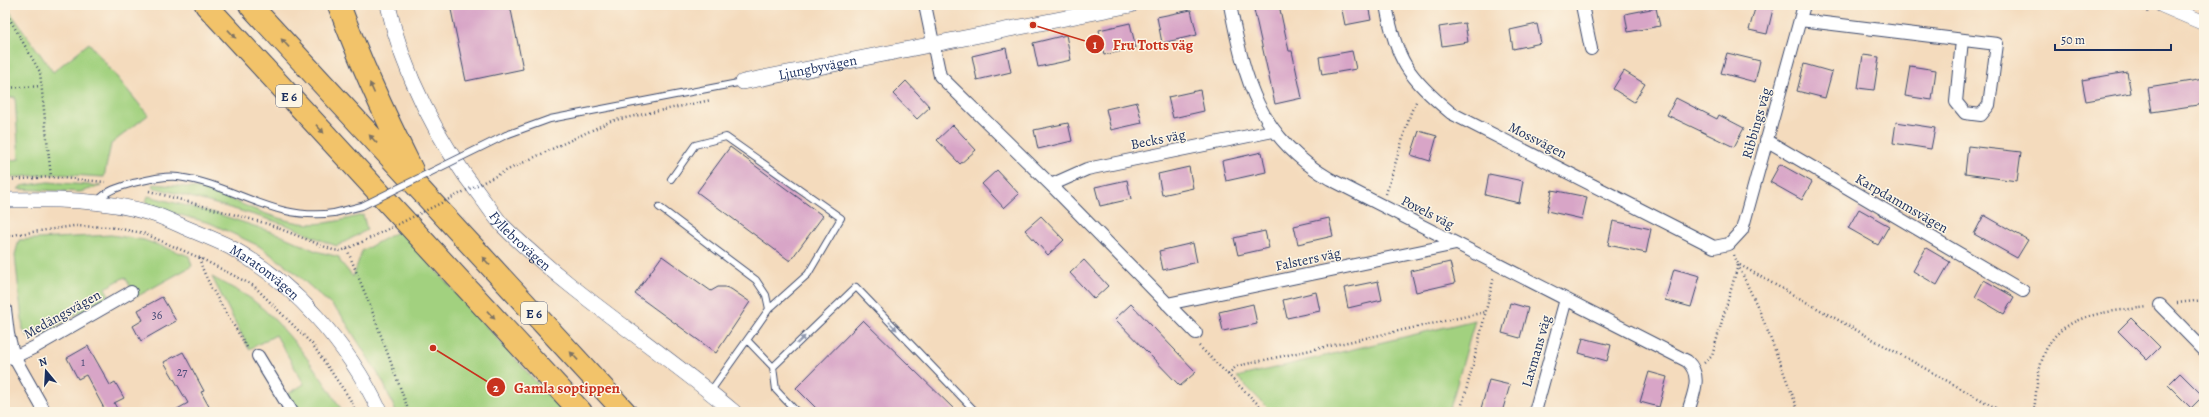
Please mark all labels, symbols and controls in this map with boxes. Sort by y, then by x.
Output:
scale bar [2055,26,2171,52]
one-way arrow [227,29,236,38]
callout: Fru Totts väg [1085,31,1201,58]
text: 50 m [2061,32,2085,48]
text: Fru Totts väg [1113,35,1194,55]
text: 1 [1093,37,1098,53]
one-way arrow [280,38,290,48]
street label: Ljungbyvägen [777,51,859,85]
one-way arrow [369,82,375,93]
road number: E 6 [276,85,302,107]
street label: Ribbings väg [1737,85,1776,161]
street label: Mossvägen [1505,118,1571,163]
one-way arrow [316,124,325,134]
street label: Becks väg [1129,125,1187,154]
one-way arrow [368,134,378,144]
street label: Karpdammsvägen [1852,169,1952,238]
street label: Povels väg [1398,191,1458,234]
street label: Fyllebrovägen [484,207,555,276]
street label: Maratonvägen [226,240,304,305]
street label: Falsters väg [1274,243,1343,276]
one-way arrow [481,256,491,266]
street label: Medängsvägen [20,285,105,344]
road number: E 6 [521,302,547,324]
house number: 36 [152,307,163,323]
one-way arrow [487,310,496,320]
street label: Laxmans väg [1517,313,1556,389]
one-way arrow [888,321,898,331]
one-way arrow [796,335,806,345]
north arrow [26,351,66,391]
one-way arrow [570,352,579,361]
text: N [37,354,49,370]
house number: 1 [81,354,85,370]
house number: 27 [177,364,188,380]
callout: Gamla soptippen [486,374,628,401]
text: Gamla soptippen [514,378,621,398]
text: 2 [493,380,499,396]

